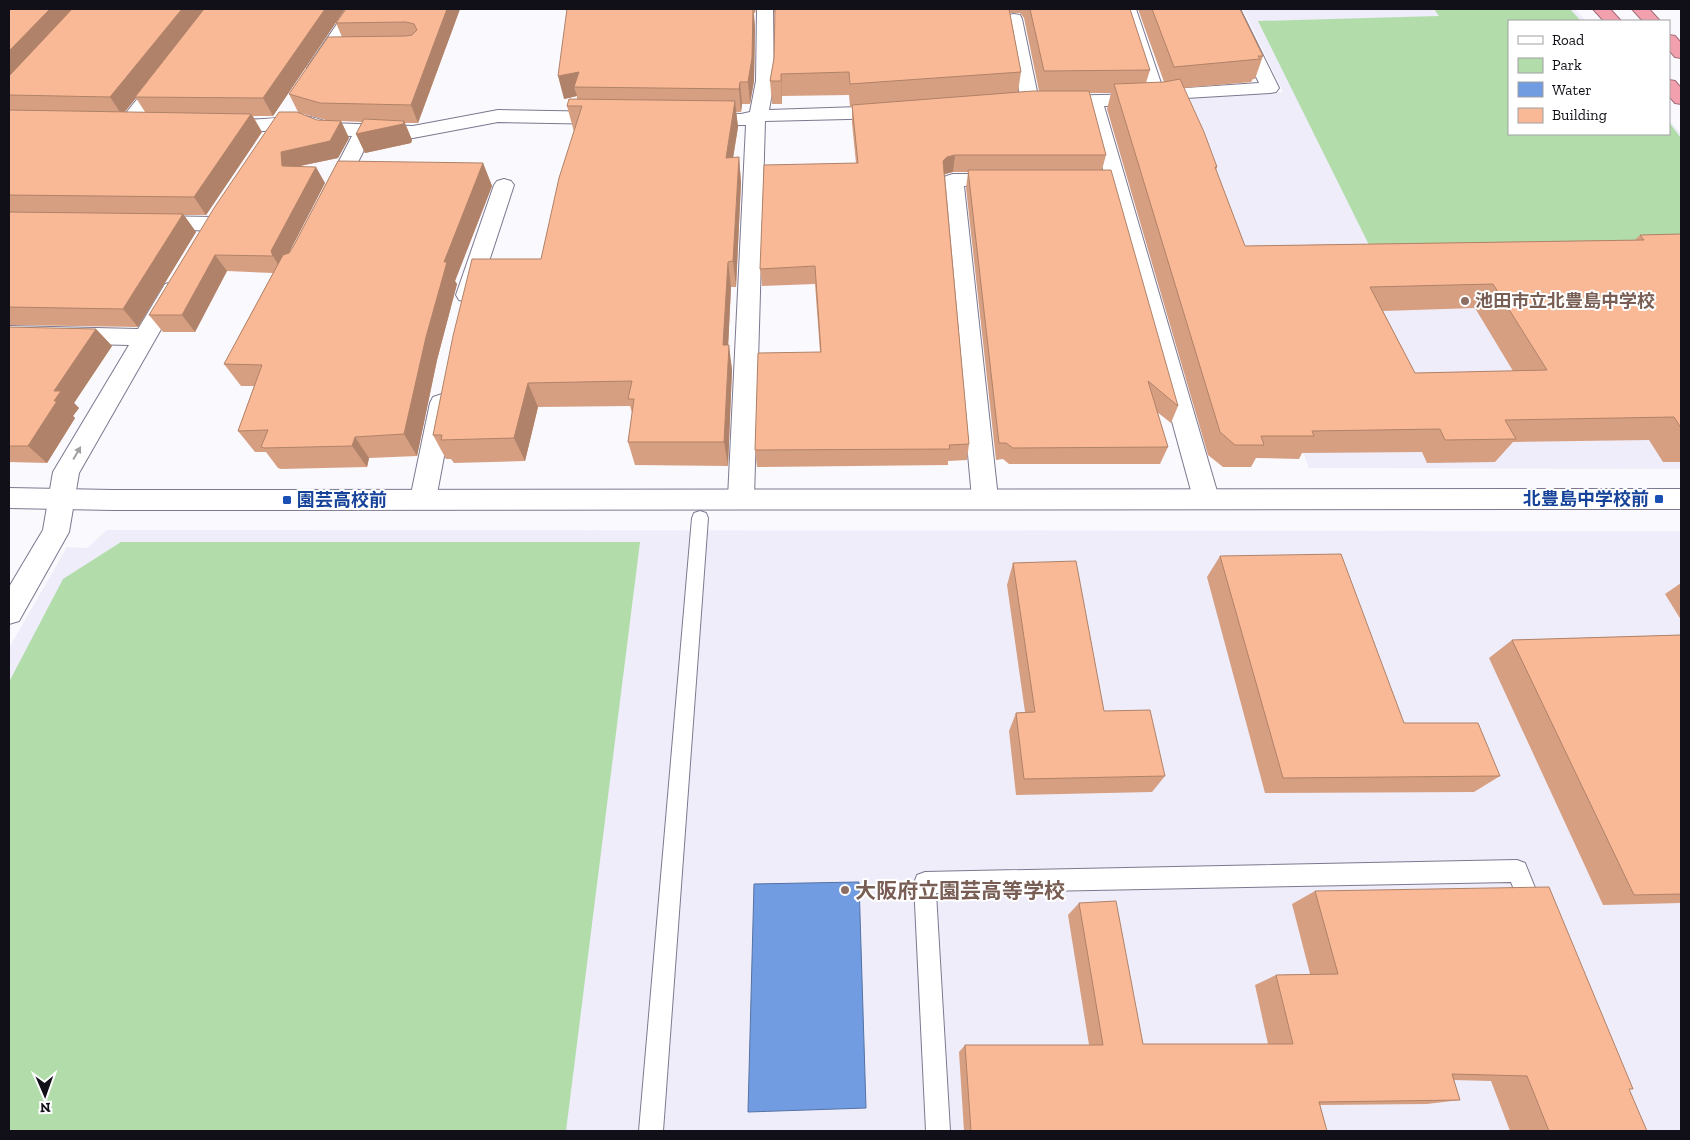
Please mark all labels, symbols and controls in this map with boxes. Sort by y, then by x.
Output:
legend [1508,20,1670,135]
text: Road [1552,31,1585,49]
text: Park [1552,56,1582,74]
text: Water [1552,81,1592,99]
text: Building [1552,106,1607,124]
place label: 池田市立北豊島中学校 [1475,290,1655,312]
marker: 池田市立北豊島中学校 [1459,295,1471,307]
one-way arrow [73,446,81,461]
place label: 北豊島中学校前 [1523,488,1649,510]
place label: 園芸高校前 [297,489,387,511]
marker: 北豊島中学校前 [1653,493,1665,505]
marker: 園芸高校前 [281,494,293,506]
place label: 大阪府立園芸高等学校 [855,878,1065,903]
marker: 大阪府立園芸高等学校 [839,884,851,896]
north arrow [20,1070,70,1120]
text: N [39,1099,51,1116]

